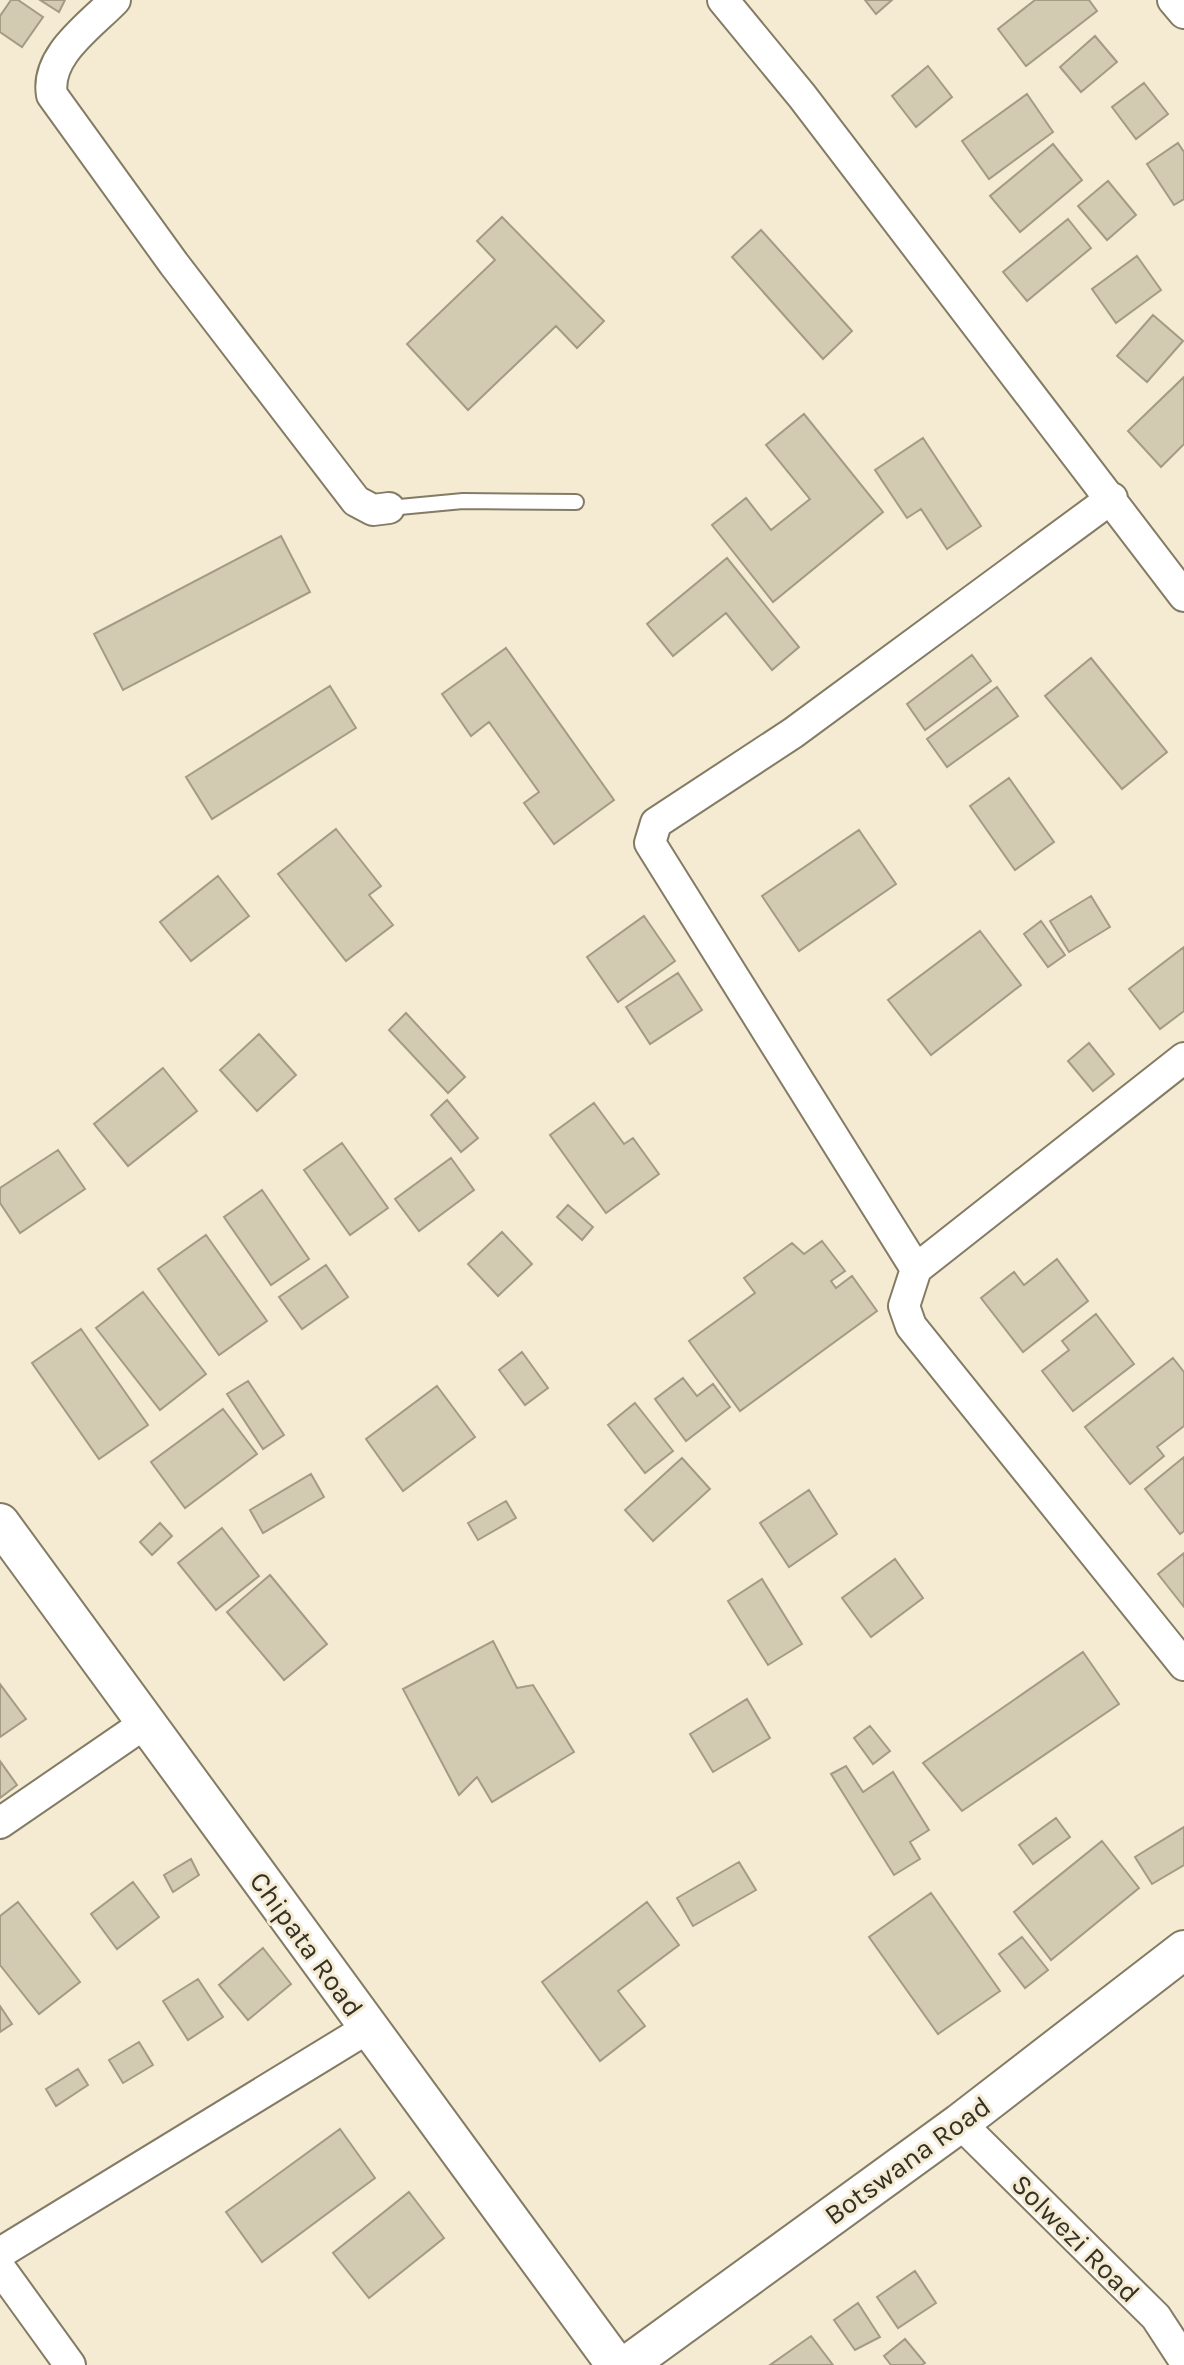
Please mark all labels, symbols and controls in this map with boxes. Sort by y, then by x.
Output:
street label: Chipata Road [243,1865,370,2023]
street label: Botswana Road [818,2089,997,2232]
street label: Solwezi Road [1005,2167,1147,2309]

